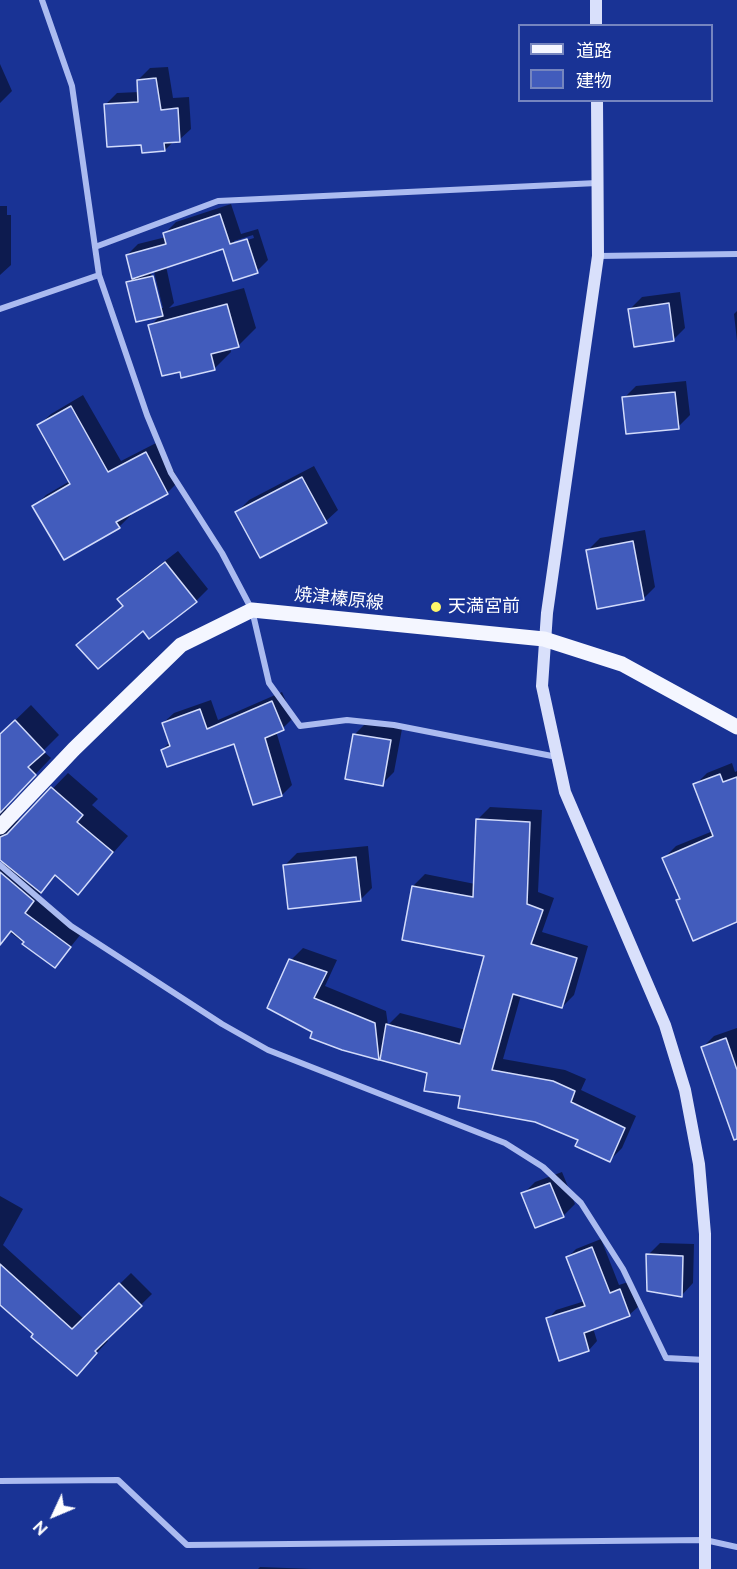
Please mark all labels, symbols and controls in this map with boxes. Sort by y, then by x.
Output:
legend [518,24,713,102]
text: 道路 [576,40,612,61]
text: 建物 [576,70,612,91]
street label: 焼津榛原線 [293,584,385,614]
place label: 天満宮前 [448,596,520,618]
marker: 天満宮前 [429,600,443,614]
north arrow [24,1485,84,1545]
text: N [30,1517,52,1539]

